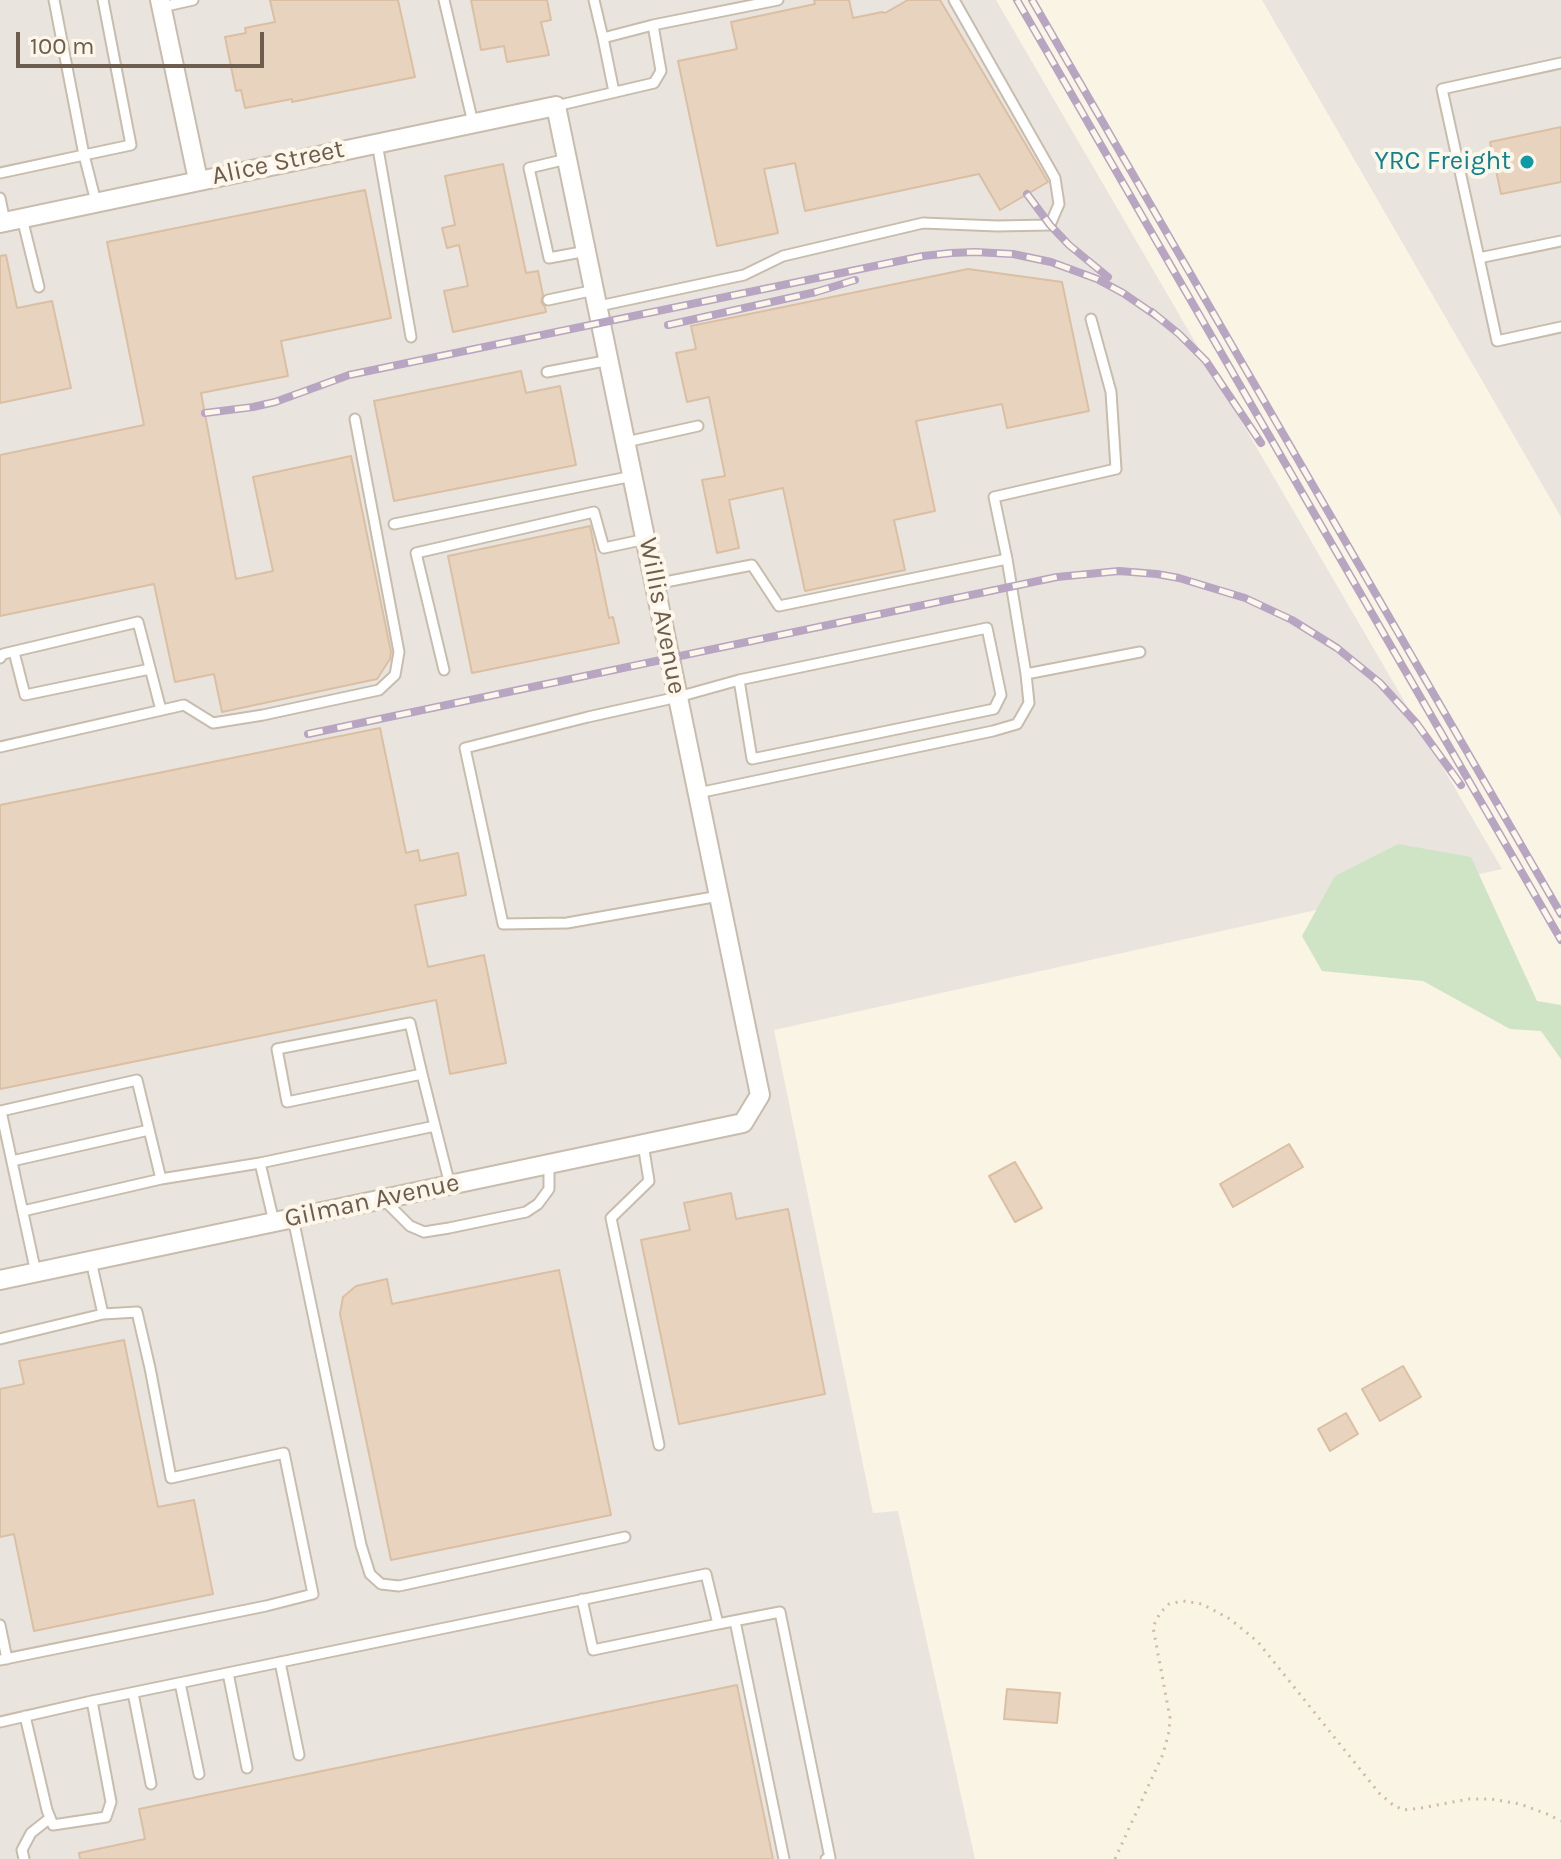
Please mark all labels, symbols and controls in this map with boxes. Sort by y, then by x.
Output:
scale bar [20,16,268,66]
text: 100 m [30,32,95,60]
street label: Alice Street [209,134,347,192]
place label: YRC Freight [1374,146,1511,178]
marker: YRC Freight [1518,153,1536,171]
street label: Willis Avenue [632,535,692,697]
street label: Gilman Avenue [282,1167,462,1235]

